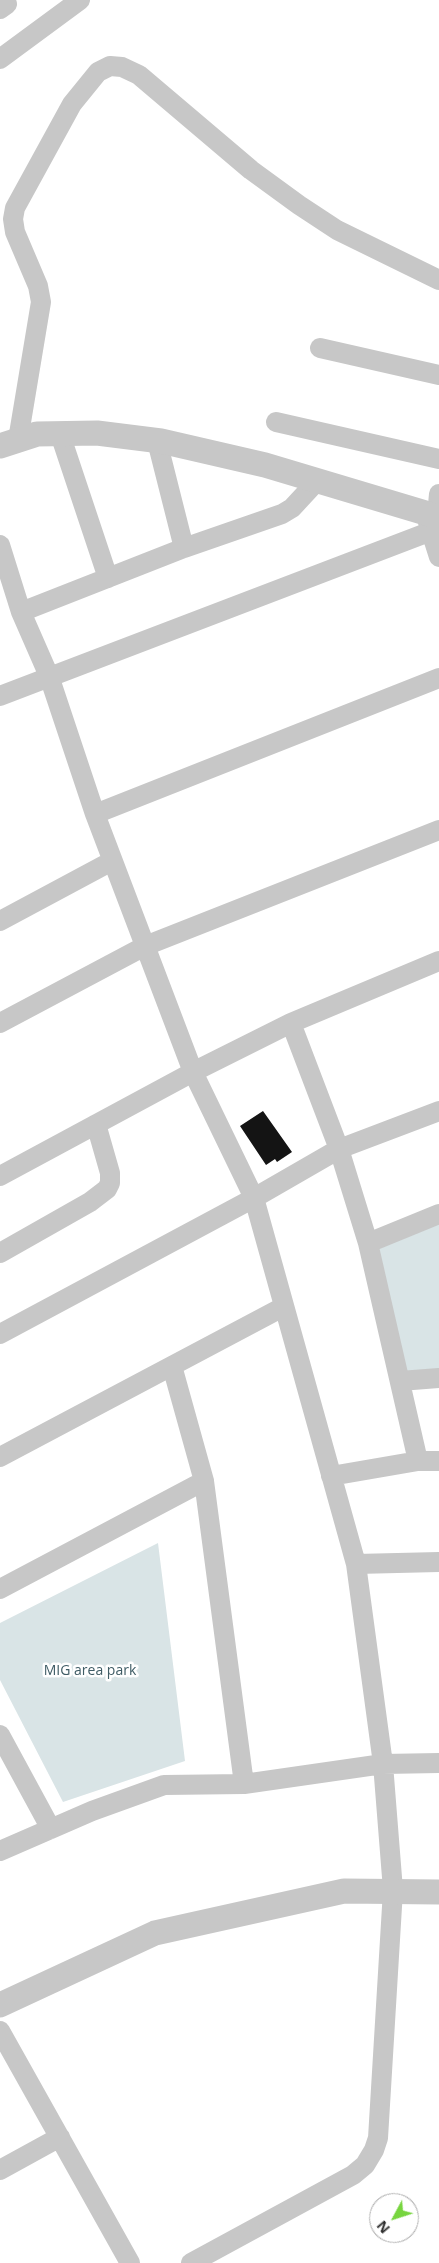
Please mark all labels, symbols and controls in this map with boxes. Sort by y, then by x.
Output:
park label: MIG area park [44,1663,136,1679]
north arrow [369,2193,419,2243]
text: N [372,2217,394,2238]

